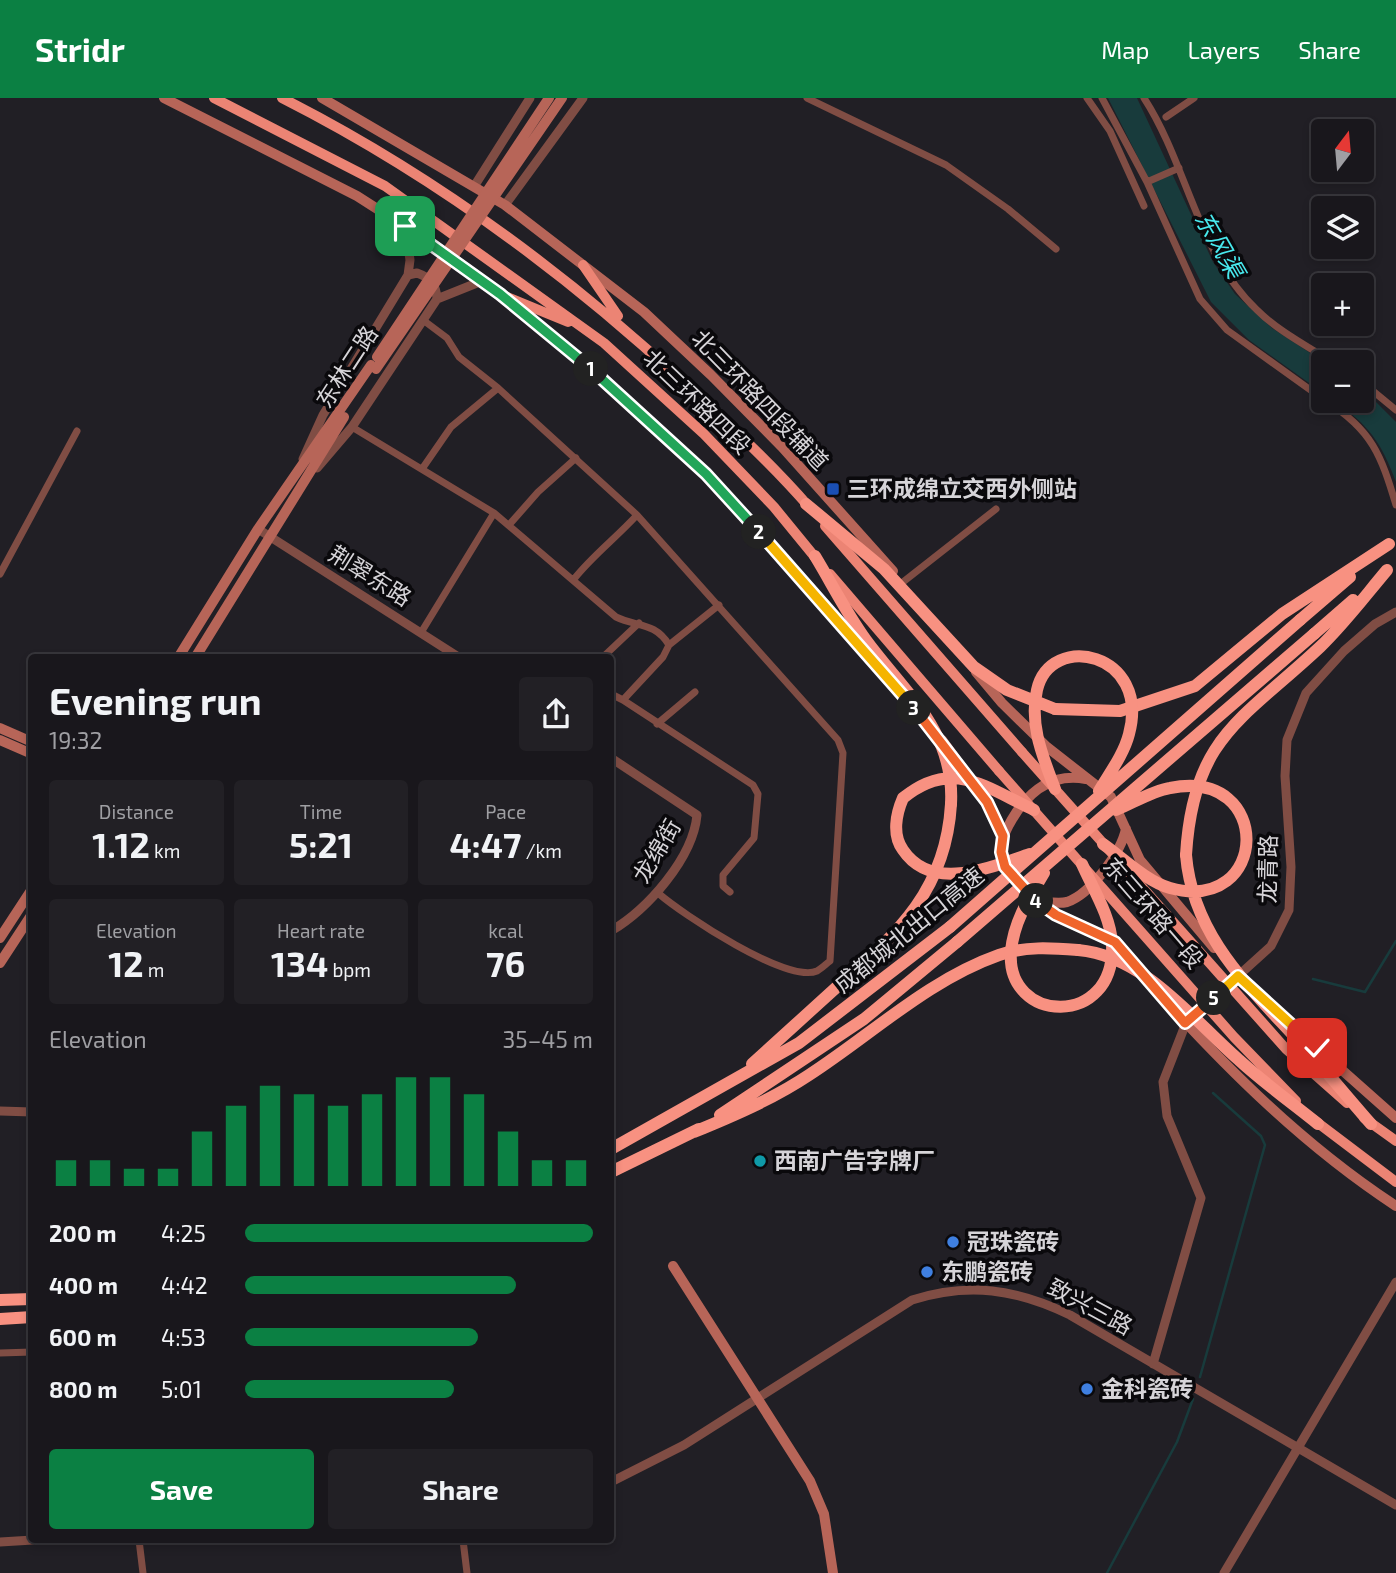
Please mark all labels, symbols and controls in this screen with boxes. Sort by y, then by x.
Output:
text: Stridr [35,29,125,69]
text: Map [1101,35,1149,64]
text: Layers [1187,35,1260,64]
text: Share [1298,35,1361,64]
north arrow [1311,119,1374,182]
map controls [1311,119,1374,413]
pin [375,196,435,256]
button: layers [1311,196,1374,259]
water label: 东风渠 [1190,206,1252,285]
icon: arrive [386,207,424,245]
button: + [1311,273,1374,336]
street label: 东林二路 [309,320,383,413]
street label: 北三环路四段辅道 [686,324,834,476]
street label: 北三环路四段 [638,344,756,460]
button: − [1311,350,1374,413]
pin: 1 [574,352,608,386]
text: 1 [586,357,595,380]
place label: 三环成绵立交西外侧站 [847,474,1077,502]
marker: 三环成绵立交西外侧站 [825,481,841,497]
pin: 2 [742,514,776,550]
text: 2 [753,520,764,543]
street label: 荆翠东路 [324,539,417,611]
text: Evening run [49,677,262,723]
button: share [519,677,593,751]
pin: 3 [897,690,932,726]
text: 3 [908,696,919,719]
text: 19:32 [49,726,102,754]
text: Distance [99,800,174,823]
text: Time [300,800,342,823]
text: Pace [485,800,526,823]
street label: 龙绵街 [626,814,686,887]
text: 1.12 [92,823,150,865]
text: 5:21 [289,823,353,865]
text: 4:47 [449,823,522,865]
street label: 龙青路 [1252,834,1282,904]
text: km [150,839,180,862]
text: /km [522,839,562,862]
street label: 东三环路一段 [1098,851,1210,974]
street label: 成都城北出口高速 [828,860,989,998]
pin: 4 [1018,884,1054,918]
text: 4 [1029,889,1042,912]
text: Elevation [96,919,177,942]
text: Heart rate [277,919,365,942]
text: kcal [488,919,523,942]
text: 12 [108,942,144,984]
text: 134 [271,942,328,984]
text: 76 [486,942,525,984]
text: m [144,958,165,981]
text: bpm [328,958,371,981]
pin: 5 [1196,981,1232,1016]
text: 5 [1208,986,1219,1009]
pin [1287,1018,1347,1078]
text: Elevation [49,1025,147,1053]
text: 35–45 m [503,1025,593,1053]
icon: check [1298,1029,1336,1067]
place label: 西南广告字牌厂 [774,1146,935,1174]
marker: 西南广告字牌厂 [752,1153,768,1169]
text: 200 m [49,1219,117,1247]
text: 4:25 [161,1219,206,1247]
place label: 冠珠瓷砖 [967,1227,1059,1255]
marker: 冠珠瓷砖 [945,1234,961,1250]
place label: 东鹏瓷砖 [941,1257,1033,1285]
marker: 东鹏瓷砖 [919,1264,935,1280]
text: 400 m [49,1271,118,1299]
text: 4:42 [161,1271,208,1299]
street label: 致兴三路 [1043,1272,1138,1340]
text: 600 m [49,1323,117,1351]
text: 4:53 [161,1323,206,1351]
place label: 金科瓷砖 [1101,1374,1193,1402]
text: 800 m [49,1375,118,1403]
text: 5:01 [161,1375,202,1403]
marker: 金科瓷砖 [1079,1381,1095,1397]
button: Save [49,1449,314,1529]
button: Share [328,1449,593,1529]

